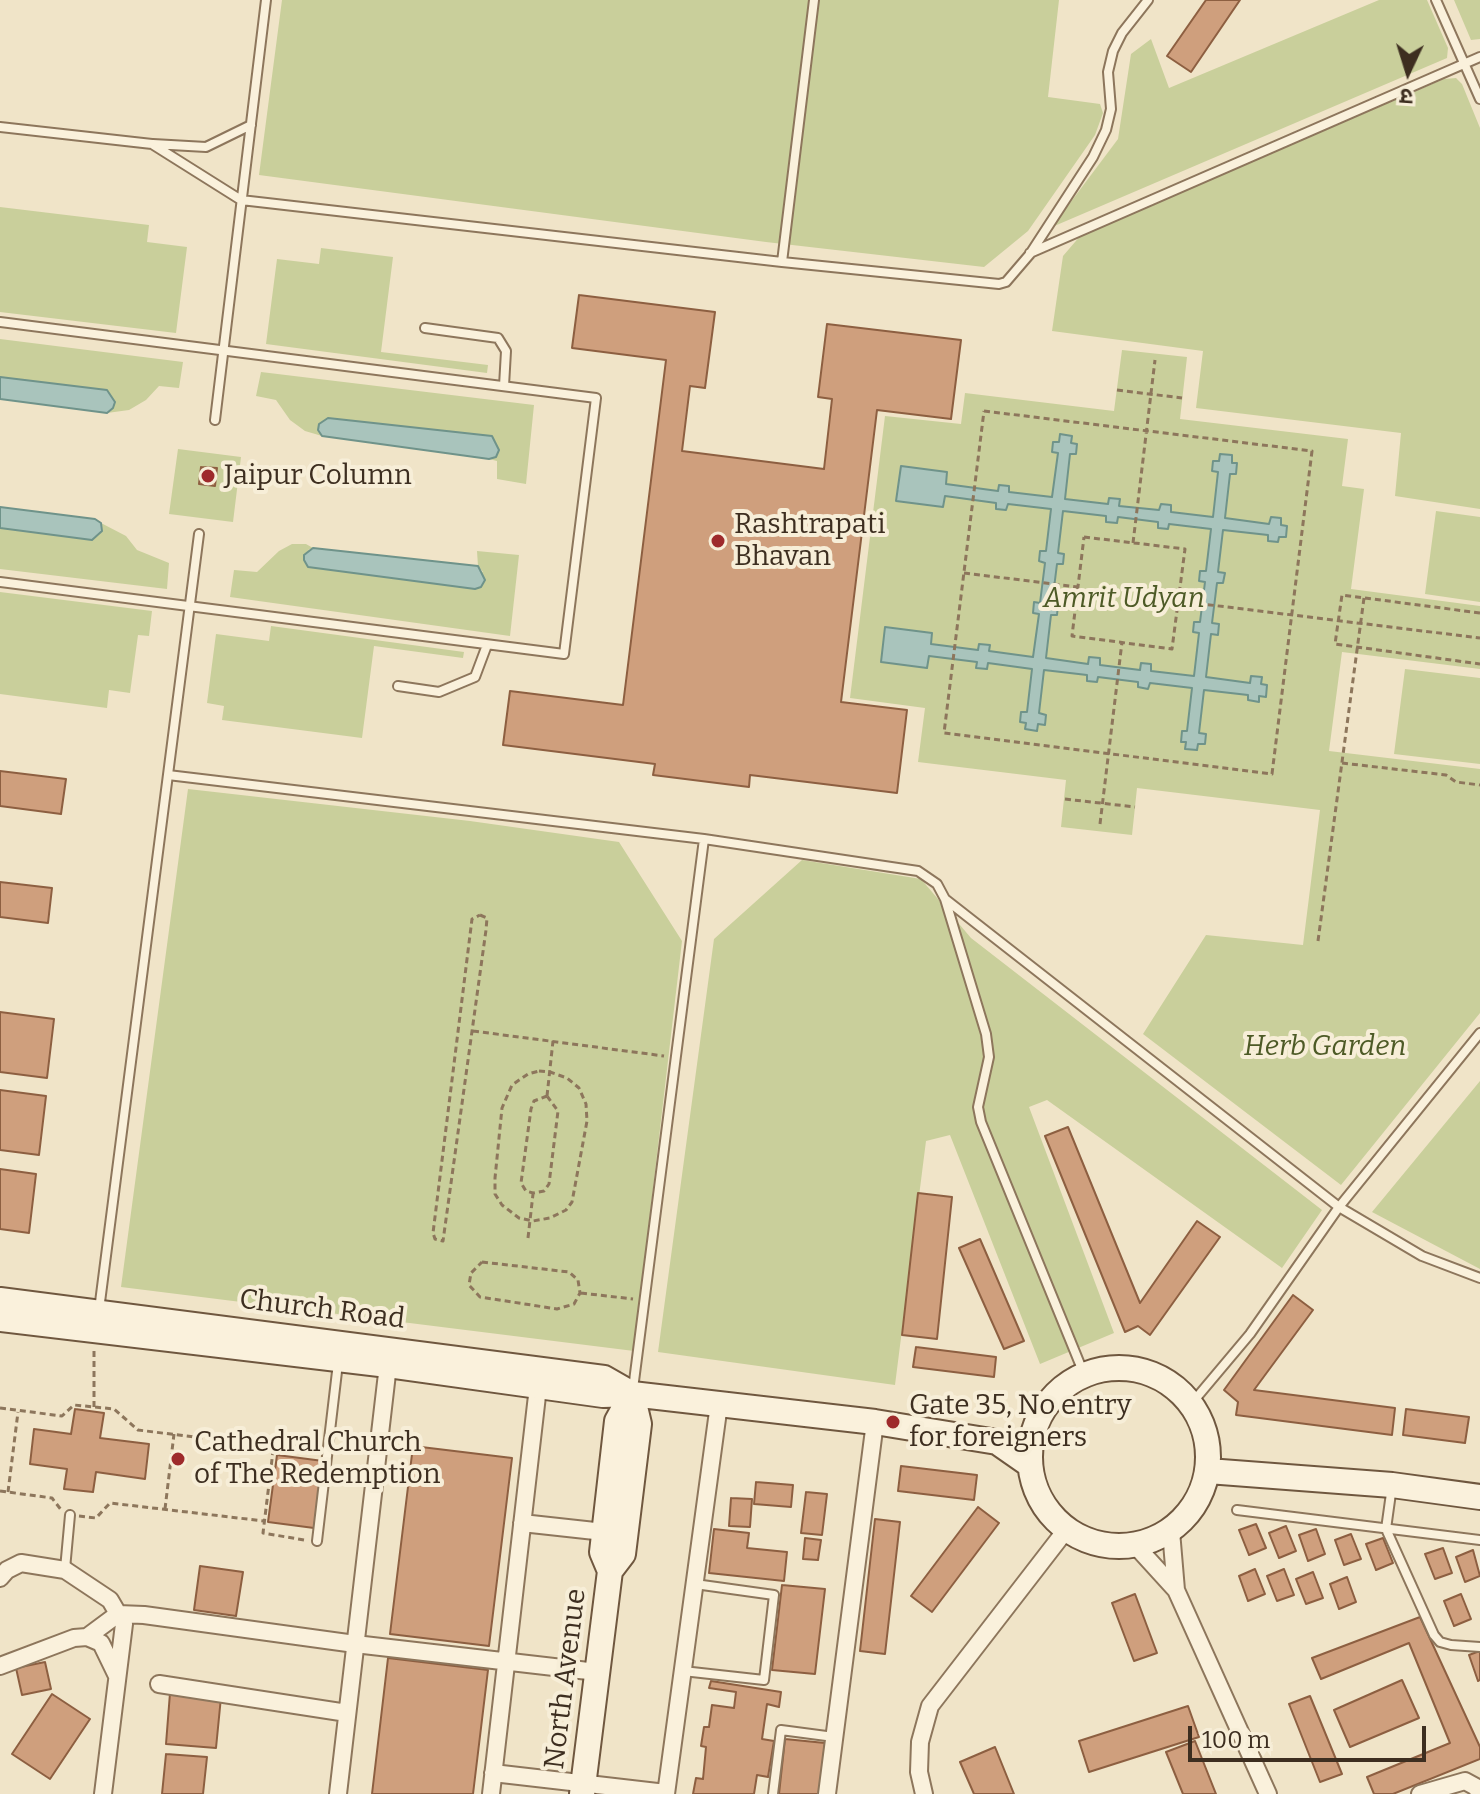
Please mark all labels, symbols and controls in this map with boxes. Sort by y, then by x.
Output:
north arrow [1368,32,1448,112]
text: उ [1399,83,1414,110]
place label: Jaipur Column [224,459,412,493]
marker: Jaipur Column [199,467,217,485]
place label: Rashtrapati Bhavan [734,508,885,574]
marker: Rashtrapati Bhavan [709,532,727,550]
park label: Amrit Udyan [1043,582,1205,616]
park label: Herb Garden [1244,1030,1406,1064]
street label: Church Road [237,1283,407,1337]
place label: Gate 35, No entry for foreigners [909,1389,1132,1455]
marker: Gate 35, No entry for foreigners [884,1413,902,1431]
place label: Cathedral Church of The Redemption [194,1426,441,1492]
marker: Cathedral Church of The Redemption [169,1450,187,1468]
street label: North Avenue [538,1587,594,1771]
scale bar [1192,1710,1430,1760]
text: 100 m [1202,1726,1270,1754]

